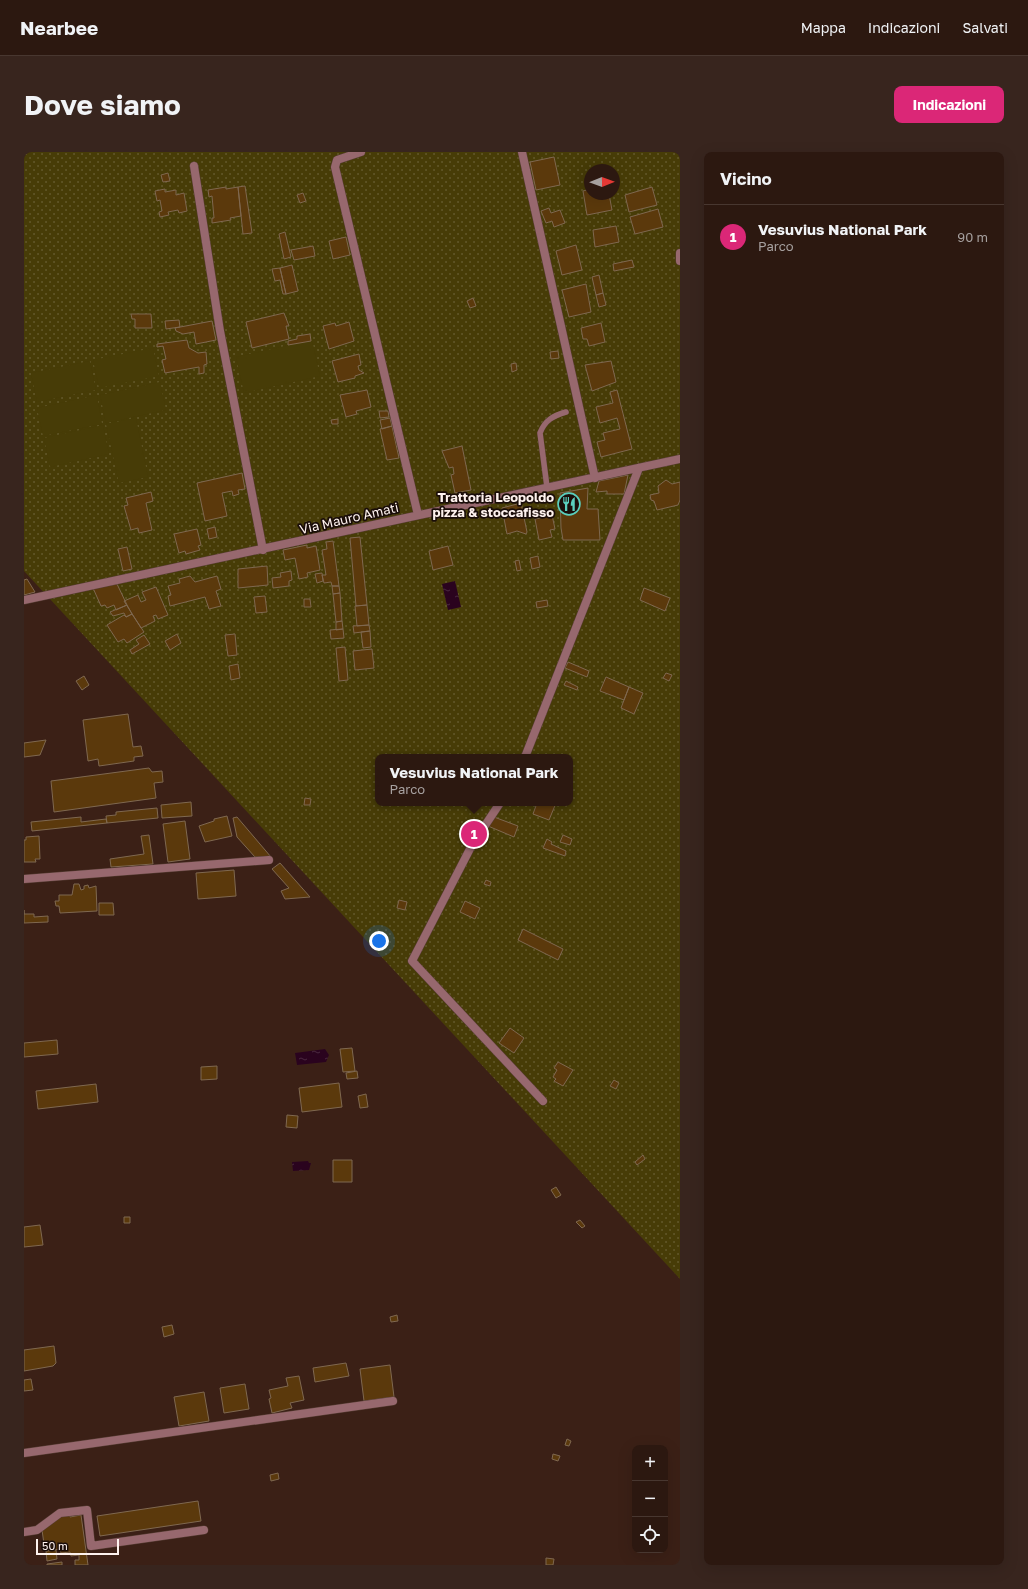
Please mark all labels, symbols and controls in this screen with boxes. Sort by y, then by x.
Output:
text: Nearbee [20,16,98,39]
text: Mappa [801,19,846,36]
text: Indicazioni [868,19,940,36]
text: Salvati [962,19,1008,36]
button: Indicazioni [894,86,1004,123]
text: Dove siamo [24,88,181,121]
north arrow [584,164,620,200]
text: Vicino [720,168,772,189]
text: Vesuvius National Park [758,220,927,238]
text: 1 [730,229,736,245]
text: 90 m [957,229,988,245]
text: Parco [758,238,794,254]
place label: Trattoria Leopoldo pizza & stoccafisso [432,489,554,520]
restaurant icon: Trattoria Leopoldo pizza & stoccafisso [556,491,582,517]
street label: Via Mauro Amati [298,499,400,537]
popup [375,754,573,806]
text: Vesuvius National Park [390,763,558,781]
text: Parco [390,781,425,797]
pin: 1 [461,819,487,849]
your location [369,931,389,951]
map controls [632,1445,668,1553]
button: + [632,1445,668,1481]
button: − [632,1481,668,1517]
button: locate [632,1517,668,1553]
scale bar [36,1537,119,1556]
text: 50 m [42,1539,68,1552]

